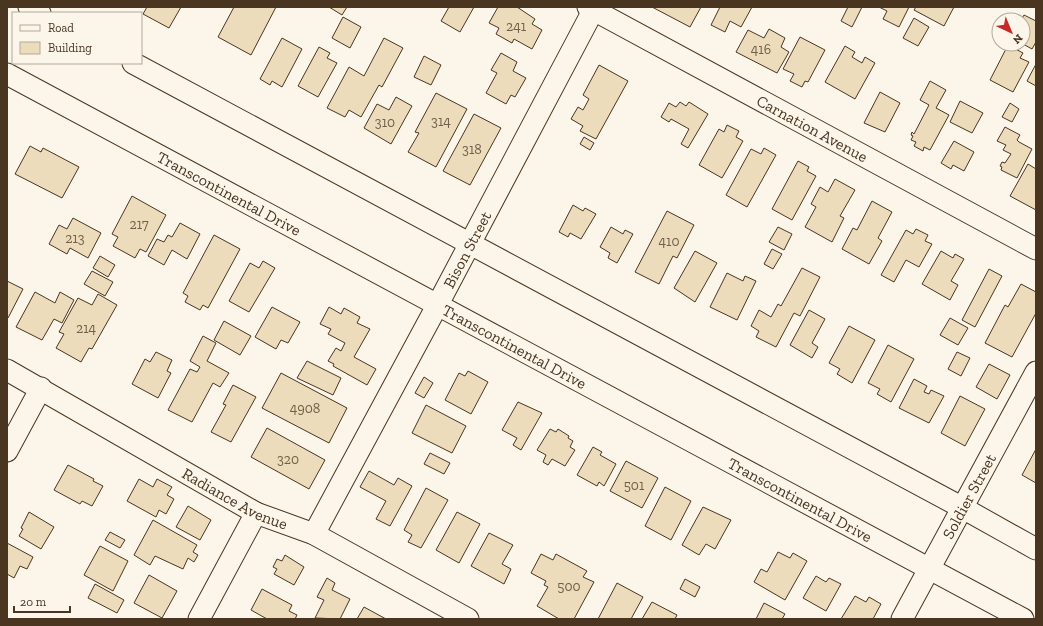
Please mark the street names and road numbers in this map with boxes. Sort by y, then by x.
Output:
street label: Carnation Avenue [754,91,871,166]
street label: Transcontinental Drive [154,147,304,239]
street label: Bison Street [439,208,495,291]
street label: Transcontinental Drive [439,300,590,393]
street label: Soldier Street [938,450,1000,542]
street label: Transcontinental Drive [725,453,875,546]
street label: Radiance Avenue [179,463,290,533]

